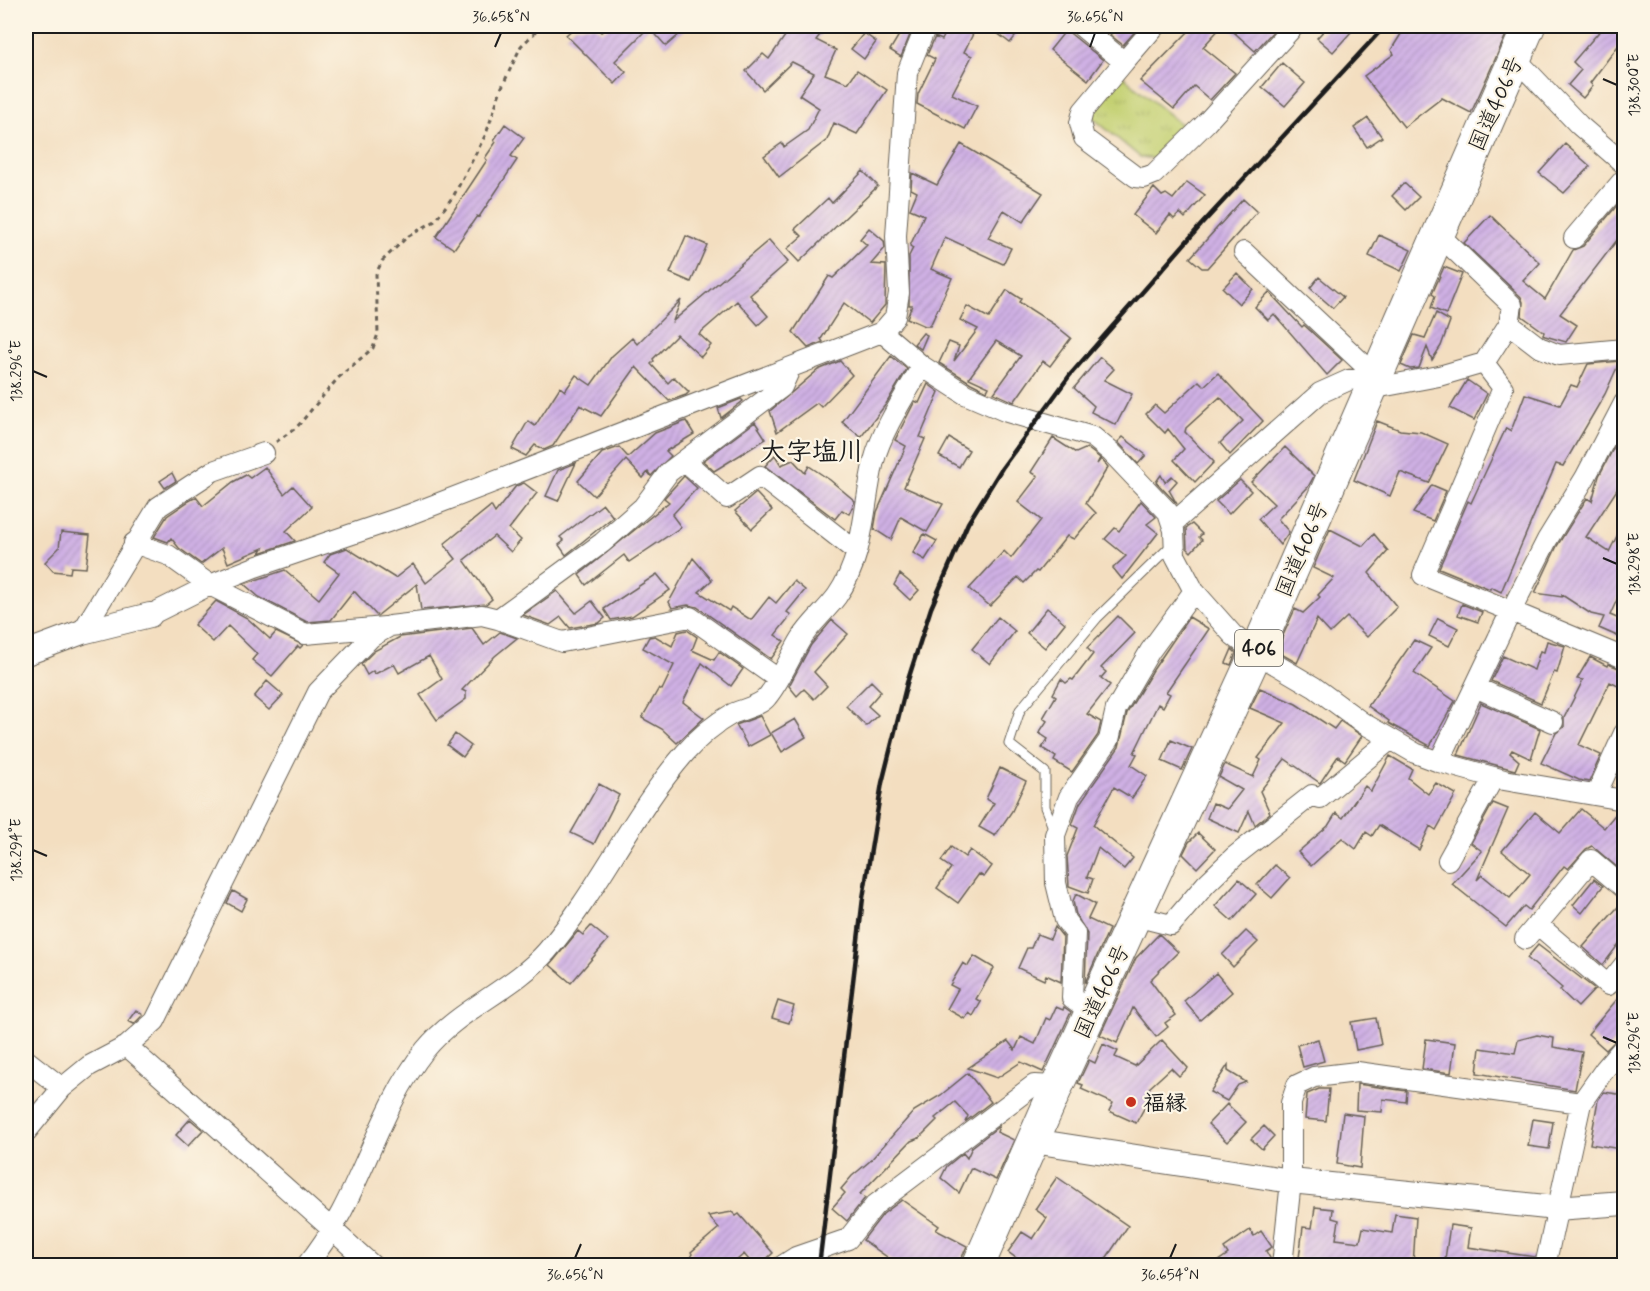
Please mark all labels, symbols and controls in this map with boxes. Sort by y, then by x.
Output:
text: 36.658°N [472,8,530,28]
text: 36.656°N [1067,8,1123,28]
street label: 国道406号 [1463,52,1530,156]
text: 138.300°E [1625,53,1645,116]
text: 138.296°E [7,340,27,402]
district label: 大字塩川 [760,436,864,470]
street label: 国道406号 [1270,497,1336,602]
text: 138.298°E [1625,532,1645,595]
road number: 406 [1235,630,1283,666]
text: 138.294°E [7,818,27,882]
street label: 国道406号 [1069,940,1137,1044]
text: 138.296°E [1625,1012,1645,1074]
place label: 福縁 [1143,1090,1187,1118]
marker: 福縁 [1124,1095,1138,1109]
text: 36.656°N [547,1266,603,1286]
text: 36.654°N [1141,1266,1199,1286]

